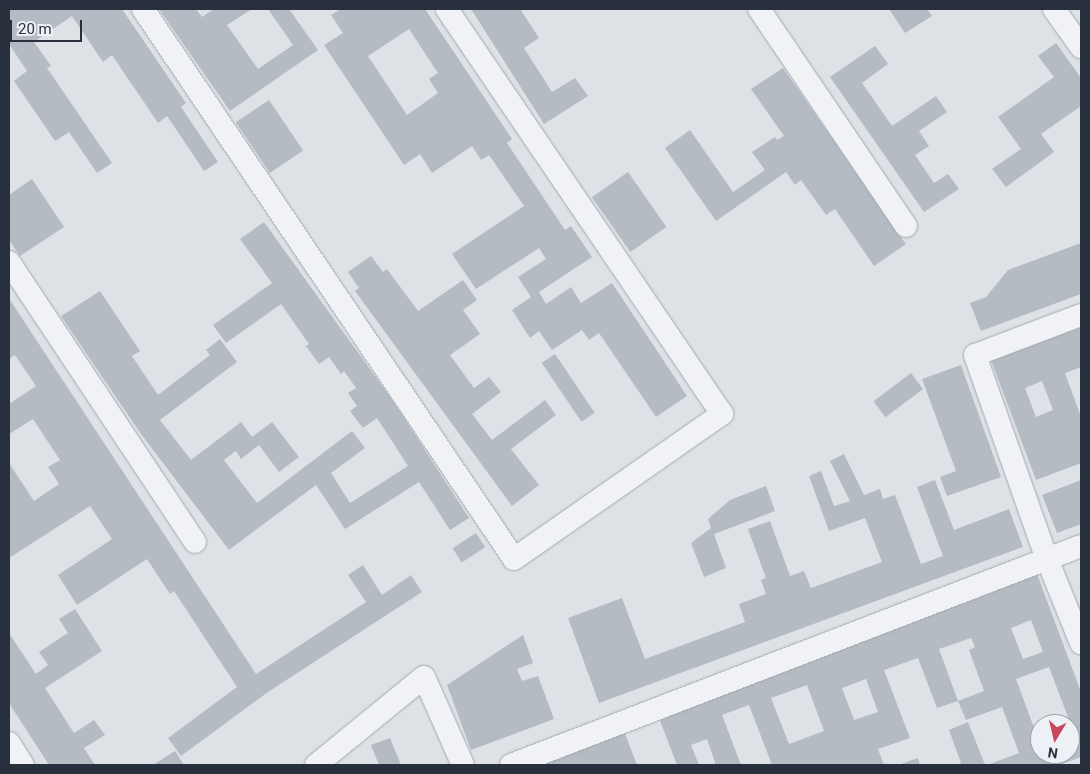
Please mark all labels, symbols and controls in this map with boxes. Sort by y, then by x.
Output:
scale bar [12,10,85,42]
text: 20 m [18,20,52,38]
north arrow [1030,714,1080,764]
text: N [1047,744,1059,762]

